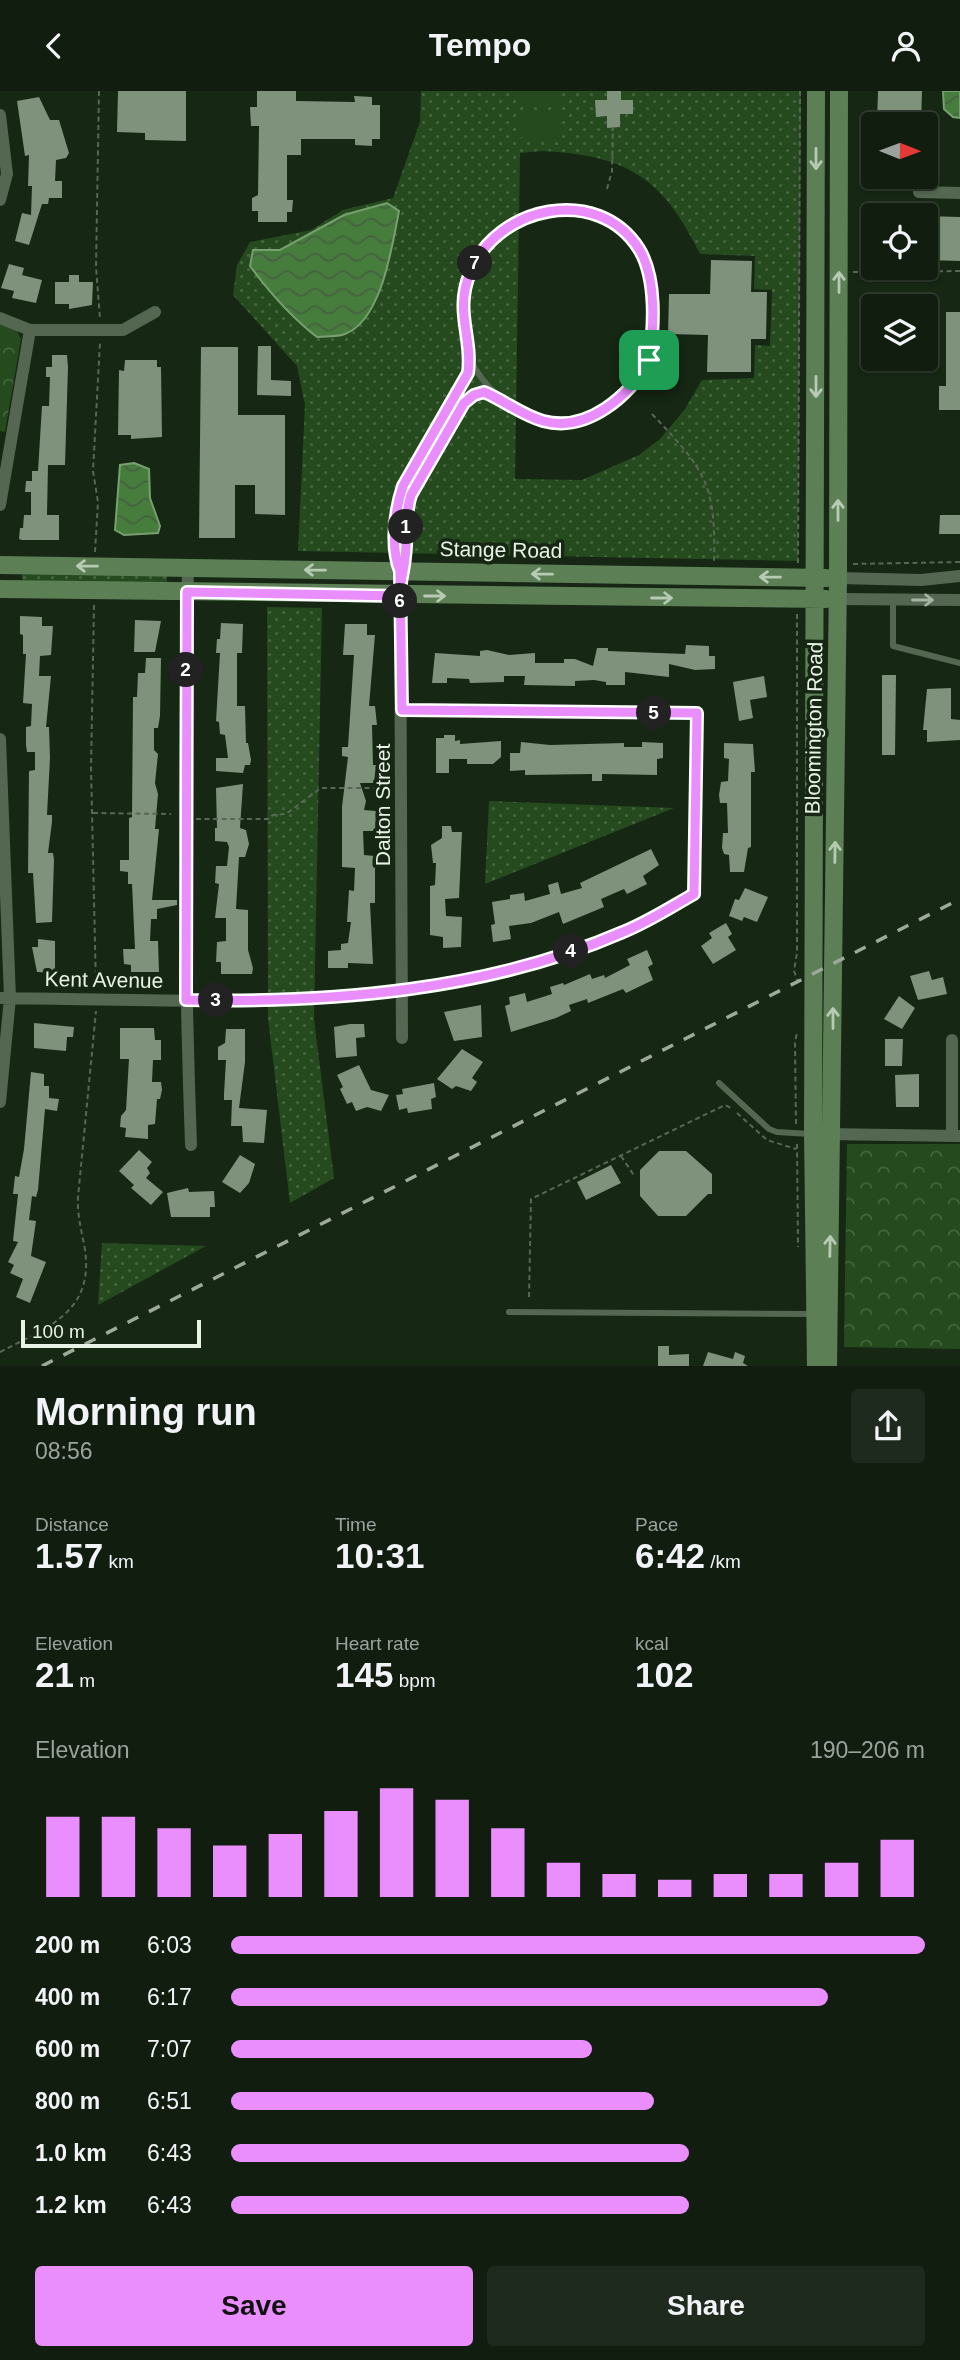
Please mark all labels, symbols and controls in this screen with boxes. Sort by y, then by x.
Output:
icon: back [35,27,73,65]
text: Tempo [429,27,531,63]
icon: person [887,27,925,65]
north arrow [861,112,938,189]
map controls [861,112,938,371]
one-way arrow [809,147,823,170]
button: locate [861,203,938,280]
pin: 7 [458,245,492,281]
text: 7 [469,252,480,273]
one-way arrow [832,271,846,294]
button: layers [861,294,938,371]
pin [619,330,679,390]
icon: arrive [630,341,668,379]
one-way arrow [809,375,823,398]
one-way arrow [831,499,845,522]
pin: 1 [388,509,424,544]
text: 1 [400,516,411,537]
street label: Stange Road [440,537,563,562]
one-way arrow [76,560,99,573]
one-way arrow [304,563,327,577]
one-way arrow [531,567,554,580]
one-way arrow [759,570,782,584]
pin: 6 [382,583,418,619]
one-way arrow [423,589,446,603]
text: 6 [394,590,405,611]
one-way arrow [651,591,674,605]
one-way arrow [912,593,935,607]
street label: Bloomington Road [800,641,827,815]
pin: 2 [168,653,204,687]
text: 2 [180,659,191,680]
pin: 5 [636,695,672,731]
text: 5 [648,702,659,723]
street label: Dalton Street [371,744,394,866]
one-way arrow [828,841,842,864]
pin: 4 [554,933,588,969]
text: 4 [565,940,576,961]
street label: Kent Avenue [44,967,164,992]
pin: 3 [198,983,234,1017]
text: 3 [210,989,221,1010]
one-way arrow [826,1007,840,1030]
one-way arrow [823,1234,836,1257]
scale bar [21,1317,201,1349]
text: 100 m [32,1321,85,1342]
button: share [851,1389,925,1463]
text: Morning run [35,1391,257,1433]
text: 08:56 [35,1438,93,1464]
text: Distance [35,1514,109,1535]
text: Time [335,1514,377,1535]
text: Pace [635,1514,678,1535]
text: 1.57 [35,1536,103,1575]
text: 10:31 [335,1536,425,1575]
text: 6:42 [635,1536,705,1575]
text: km [103,1551,134,1572]
text: /km [705,1551,741,1572]
text: Elevation [35,1633,113,1654]
text: Heart rate [335,1633,419,1654]
text: kcal [635,1633,669,1654]
text: 21 [35,1655,74,1694]
text: 145 [335,1655,393,1694]
text: 102 [635,1655,693,1694]
text: m [74,1670,95,1691]
text: bpm [393,1670,436,1691]
text: Elevation [35,1737,130,1763]
text: 190–206 m [810,1737,925,1763]
text: 200 m [35,1932,100,1958]
text: 6:03 [147,1932,192,1958]
text: 400 m [35,1984,100,2010]
text: 6:17 [147,1984,192,2010]
text: 600 m [35,2036,100,2062]
text: 7:07 [147,2036,192,2062]
text: 800 m [35,2088,100,2114]
text: 6:51 [147,2088,192,2114]
text: 1.0 km [35,2140,107,2166]
text: 6:43 [147,2140,192,2166]
text: 1.2 km [35,2192,107,2218]
text: 6:43 [147,2192,192,2218]
button: Save [35,2266,473,2346]
button: Share [487,2266,925,2346]

